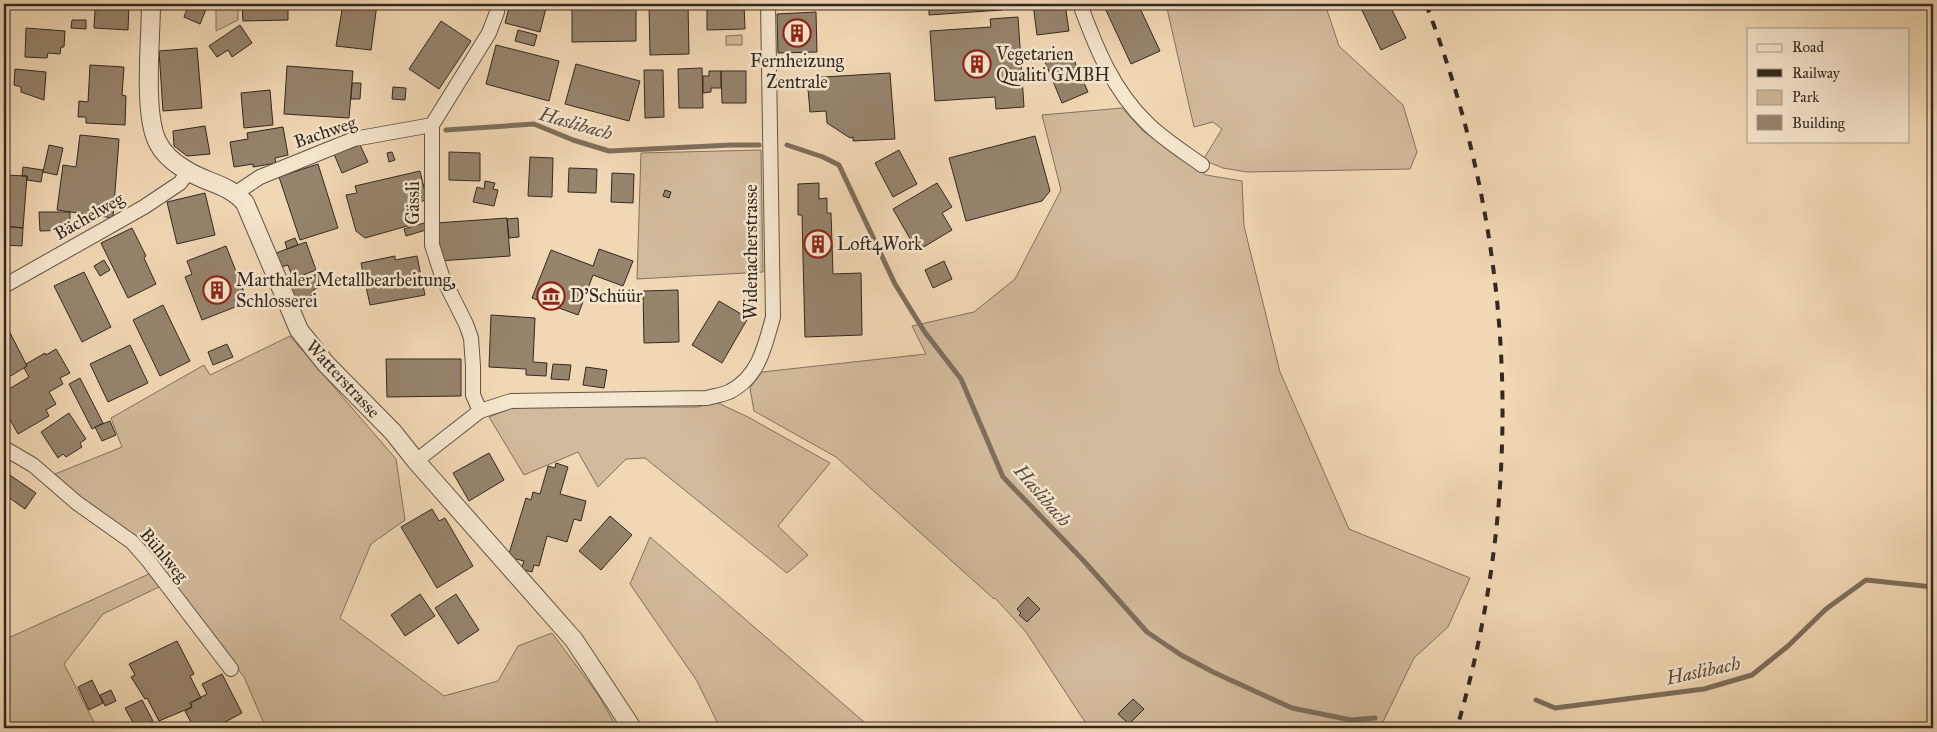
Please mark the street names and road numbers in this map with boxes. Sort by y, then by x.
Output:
street label: Bachweg [291,111,360,154]
street label: Gässli [402,181,424,225]
street label: Widenacherstrasse [740,184,762,320]
street label: Bächelweg [50,187,129,246]
street label: Watterstrasse [301,335,385,423]
street label: Bühlweg [134,524,193,588]

